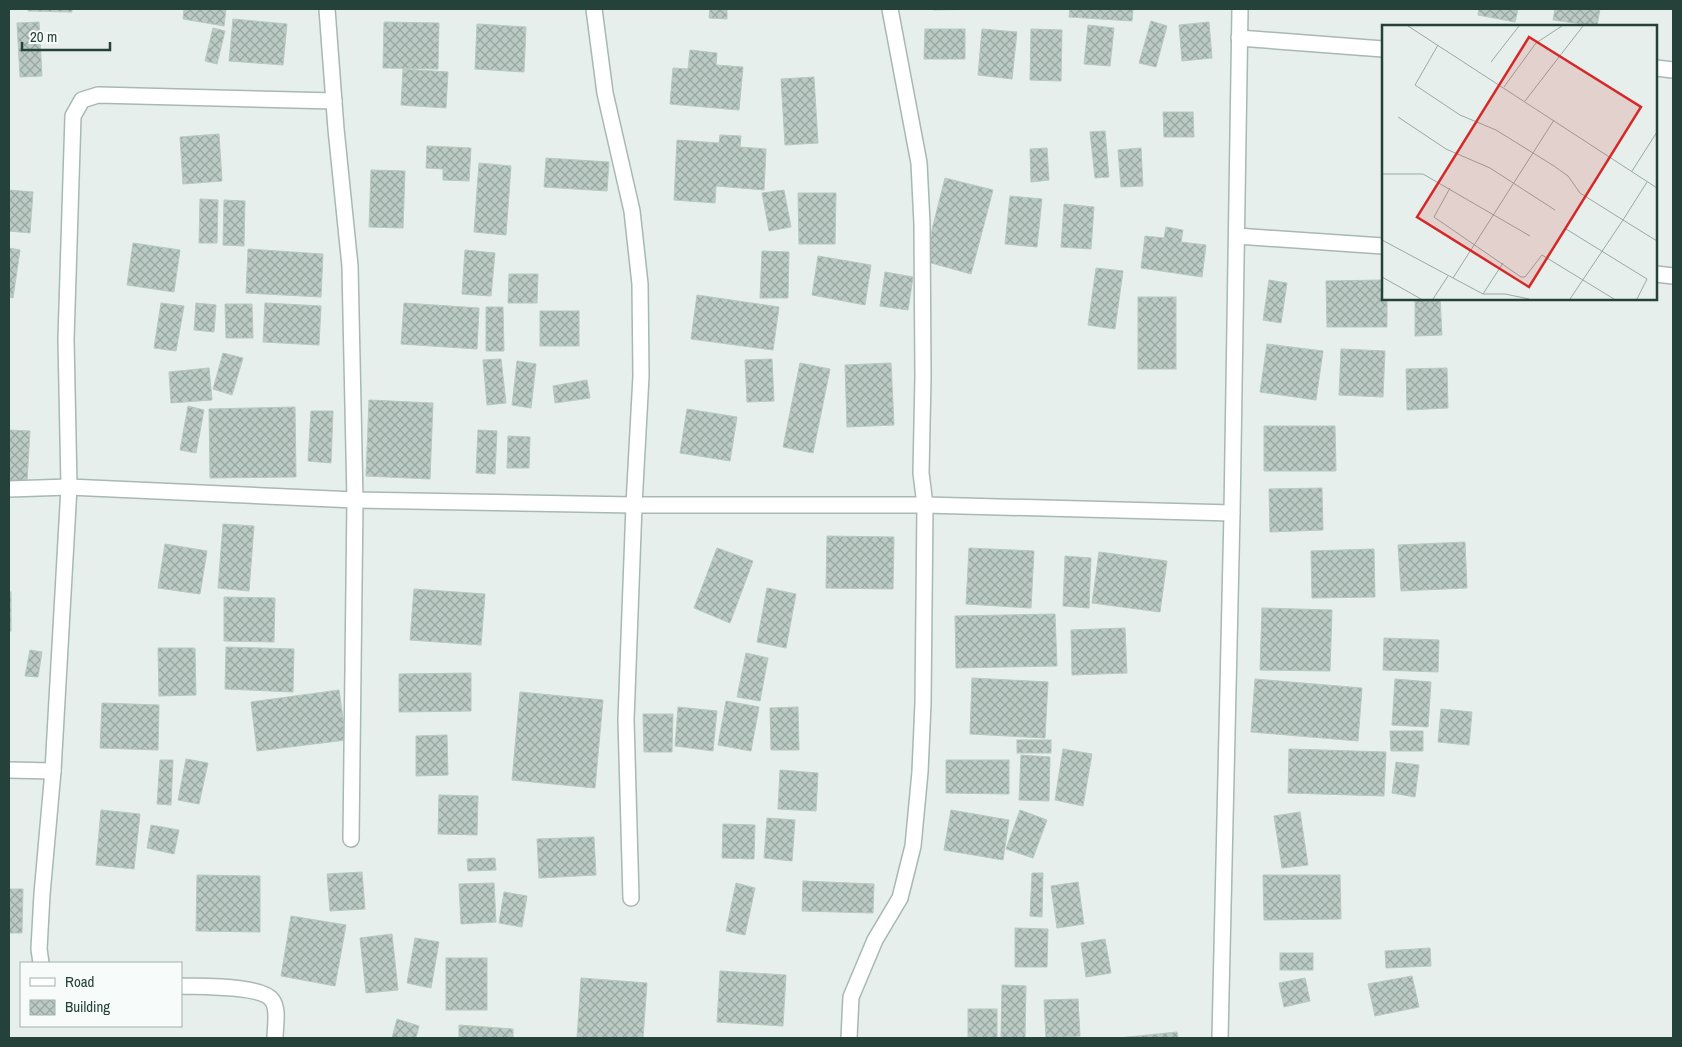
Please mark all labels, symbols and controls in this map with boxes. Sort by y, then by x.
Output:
scale bar [22,20,110,52]
inset map [1382,25,1657,300]
text: 20 m [30,26,57,47]
legend [20,962,182,1027]
text: Road [65,971,94,992]
text: Building [65,996,110,1017]

